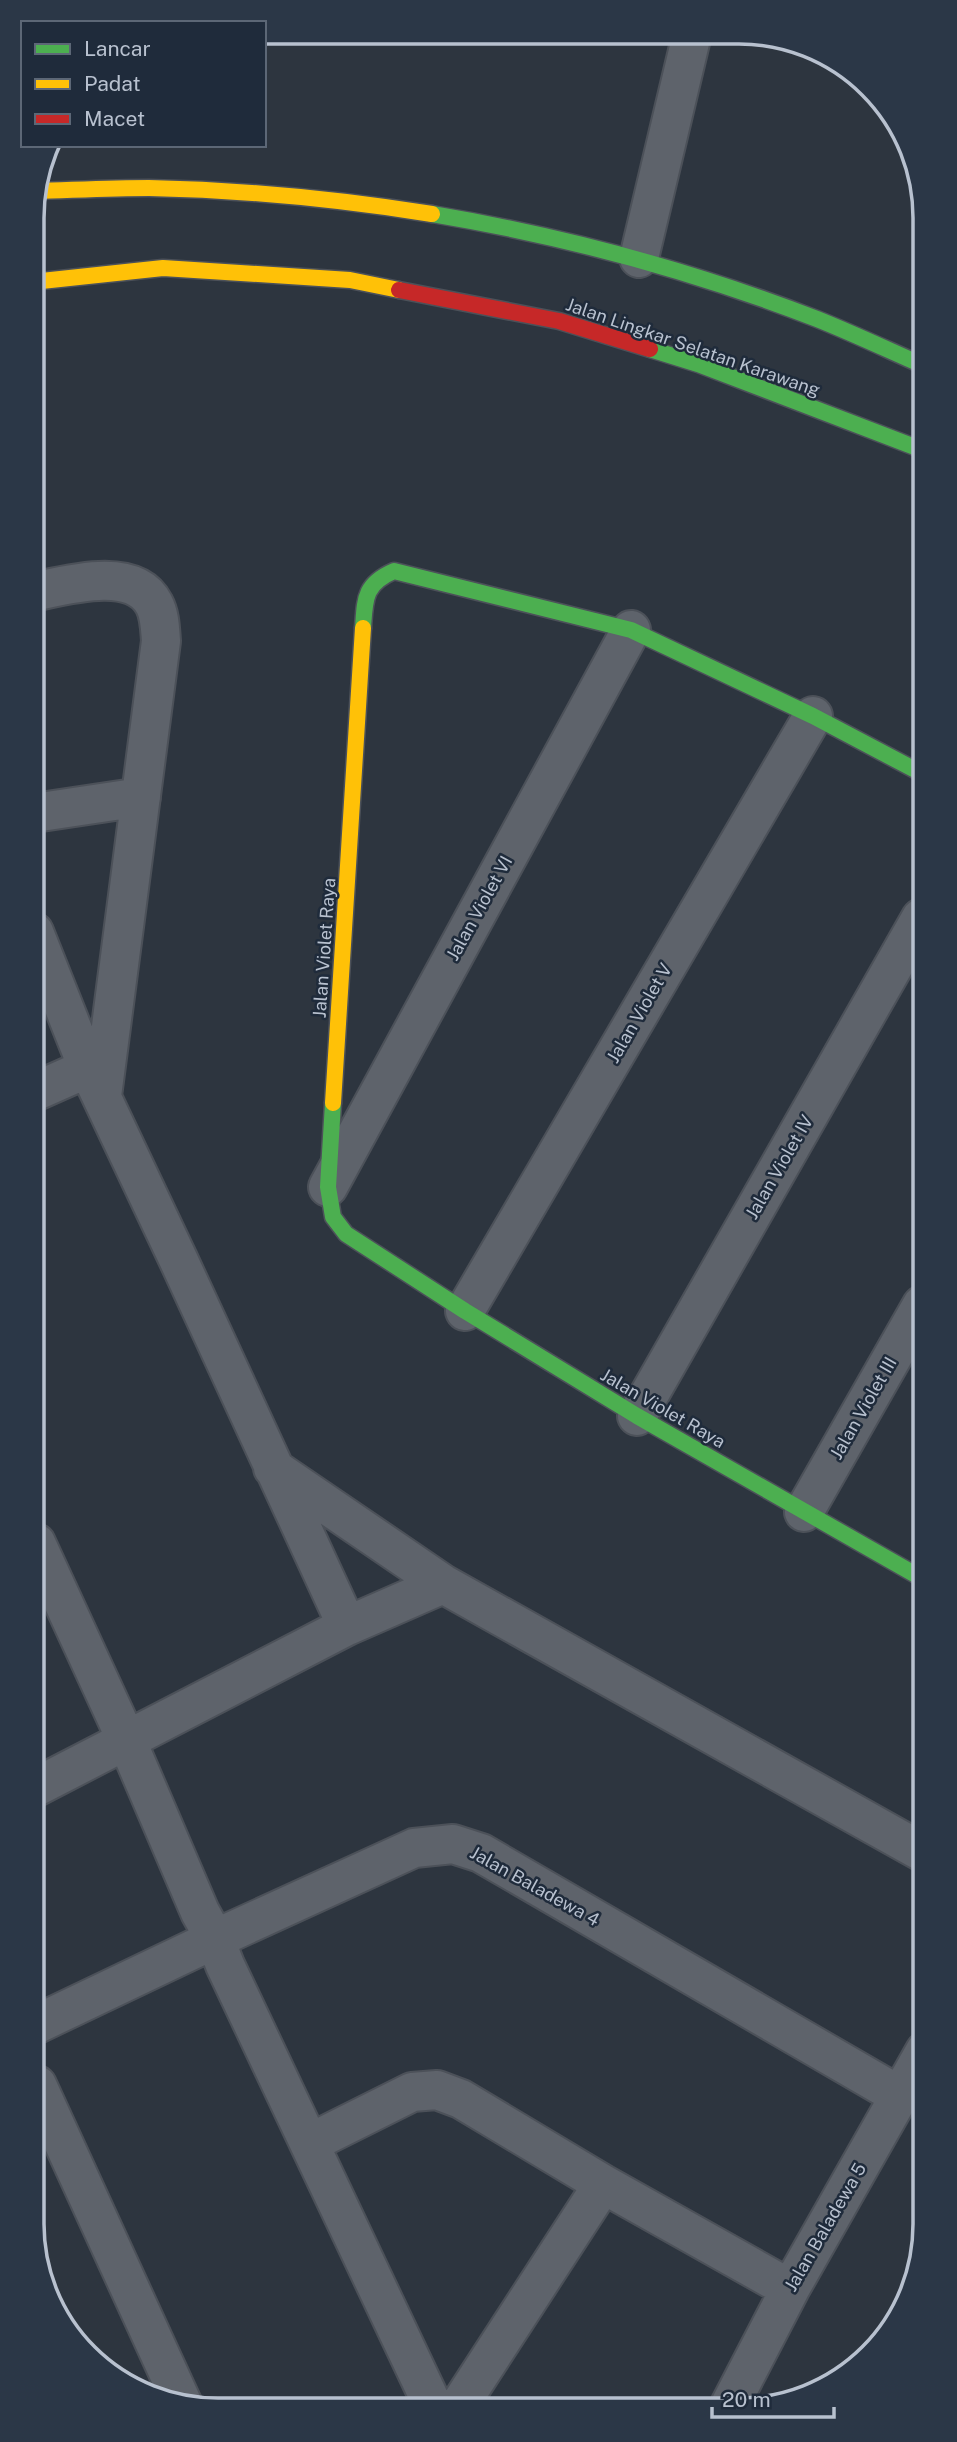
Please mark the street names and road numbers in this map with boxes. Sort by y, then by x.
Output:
street label: Jalan Lingkar Selatan Karawang [563,294,823,400]
street label: Jalan Violet VI [442,852,516,964]
street label: Jalan Violet Raya [309,877,339,1019]
street label: Jalan Violet V [602,960,676,1066]
street label: Jalan Violet IV [741,1111,817,1223]
street label: Jalan Violet III [825,1353,901,1463]
street label: Jalan Violet Raya [597,1364,729,1452]
street label: Jalan Baladewa 4 [467,1842,603,1930]
street label: Jalan Baladewa 5 [780,2159,870,2295]

